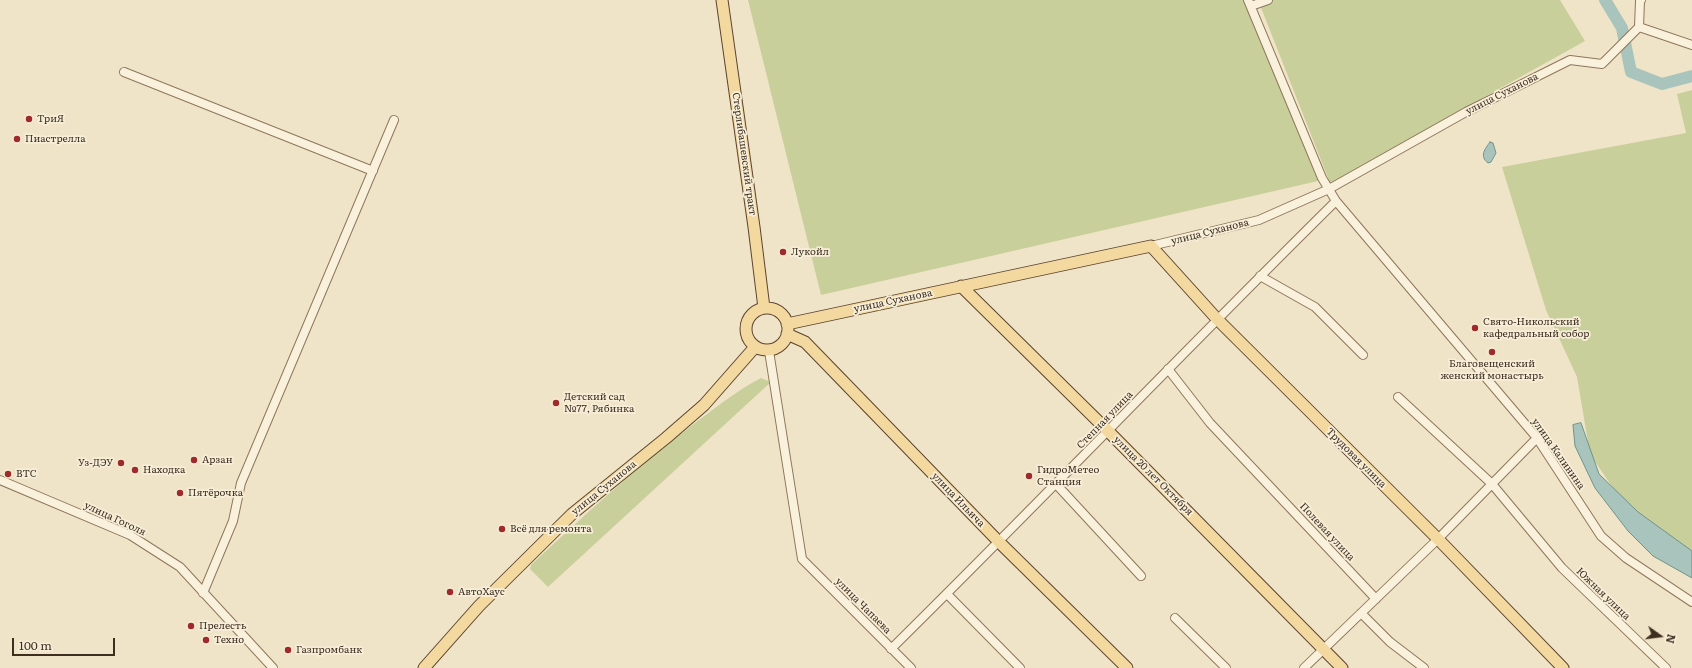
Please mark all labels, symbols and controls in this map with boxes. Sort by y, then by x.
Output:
street label: улица Суханова [1464,71,1540,117]
street label: Стерлибашевский тракт [729,92,759,216]
place label: ТриЯ [37,113,64,125]
marker: ТриЯ [24,114,34,124]
place label: Пиастрелла [25,133,86,145]
marker: Пиастрелла [12,134,22,144]
street label: улица Суханова [1170,217,1250,247]
place label: Лукойл [791,246,829,258]
marker: Лукойл [778,247,788,257]
street label: улица Суханова [853,287,933,315]
place label: Свято-Никольский кафедральный собор [1483,316,1589,340]
marker: Свято-Никольский кафедральный собор [1470,323,1480,333]
marker: Благовещенский женский монастырь [1487,347,1497,357]
place label: Благовещенский женский монастырь [1440,358,1544,382]
street label: Степная улица [1075,389,1135,451]
place label: Детский сад №77, Рябинка [564,391,634,414]
marker: Детский сад №77, Рябинка [551,398,561,408]
street label: улица Калинина [1529,416,1587,492]
street label: Трудовая улица [1323,425,1389,491]
street label: улица 20 лет Октября [1111,434,1195,518]
place label: Арзан [202,454,232,466]
marker: Арзан [189,455,199,465]
place label: Уз-ДЭУ [78,457,113,469]
marker: Уз-ДЭУ [116,458,126,468]
street label: улица Суханова [569,458,639,518]
place label: Находка [143,464,185,476]
place label: ГидроМетео Станция [1037,464,1099,488]
marker: Находка [130,465,140,475]
place label: ВТС [16,468,37,480]
marker: ВТС [3,469,13,479]
street label: улица Ильича [929,470,987,530]
marker: ГидроМетео Станция [1024,471,1034,481]
place label: Пятёрочка [188,487,243,499]
marker: Пятёрочка [175,488,185,498]
street label: улица Гоголя [82,499,148,539]
street label: Полевая улица [1297,500,1357,564]
place label: Всё для ремонта [510,523,592,535]
marker: Всё для ремонта [497,524,507,534]
street label: Южная улица [1574,565,1632,623]
street label: улица Чапаева [833,576,893,636]
place label: АвтоХаус [458,586,505,598]
marker: АвтоХаус [445,587,455,597]
north arrow [1640,616,1680,656]
place label: Прелесть [199,620,246,632]
marker: Прелесть [186,621,196,631]
scale bar [14,630,117,656]
text: N [1663,632,1681,645]
place label: Техно [214,634,244,646]
marker: Техно [201,635,211,645]
text: 100 m [19,636,52,654]
place label: Газпромбанк [296,644,362,656]
marker: Газпромбанк [283,645,293,655]

